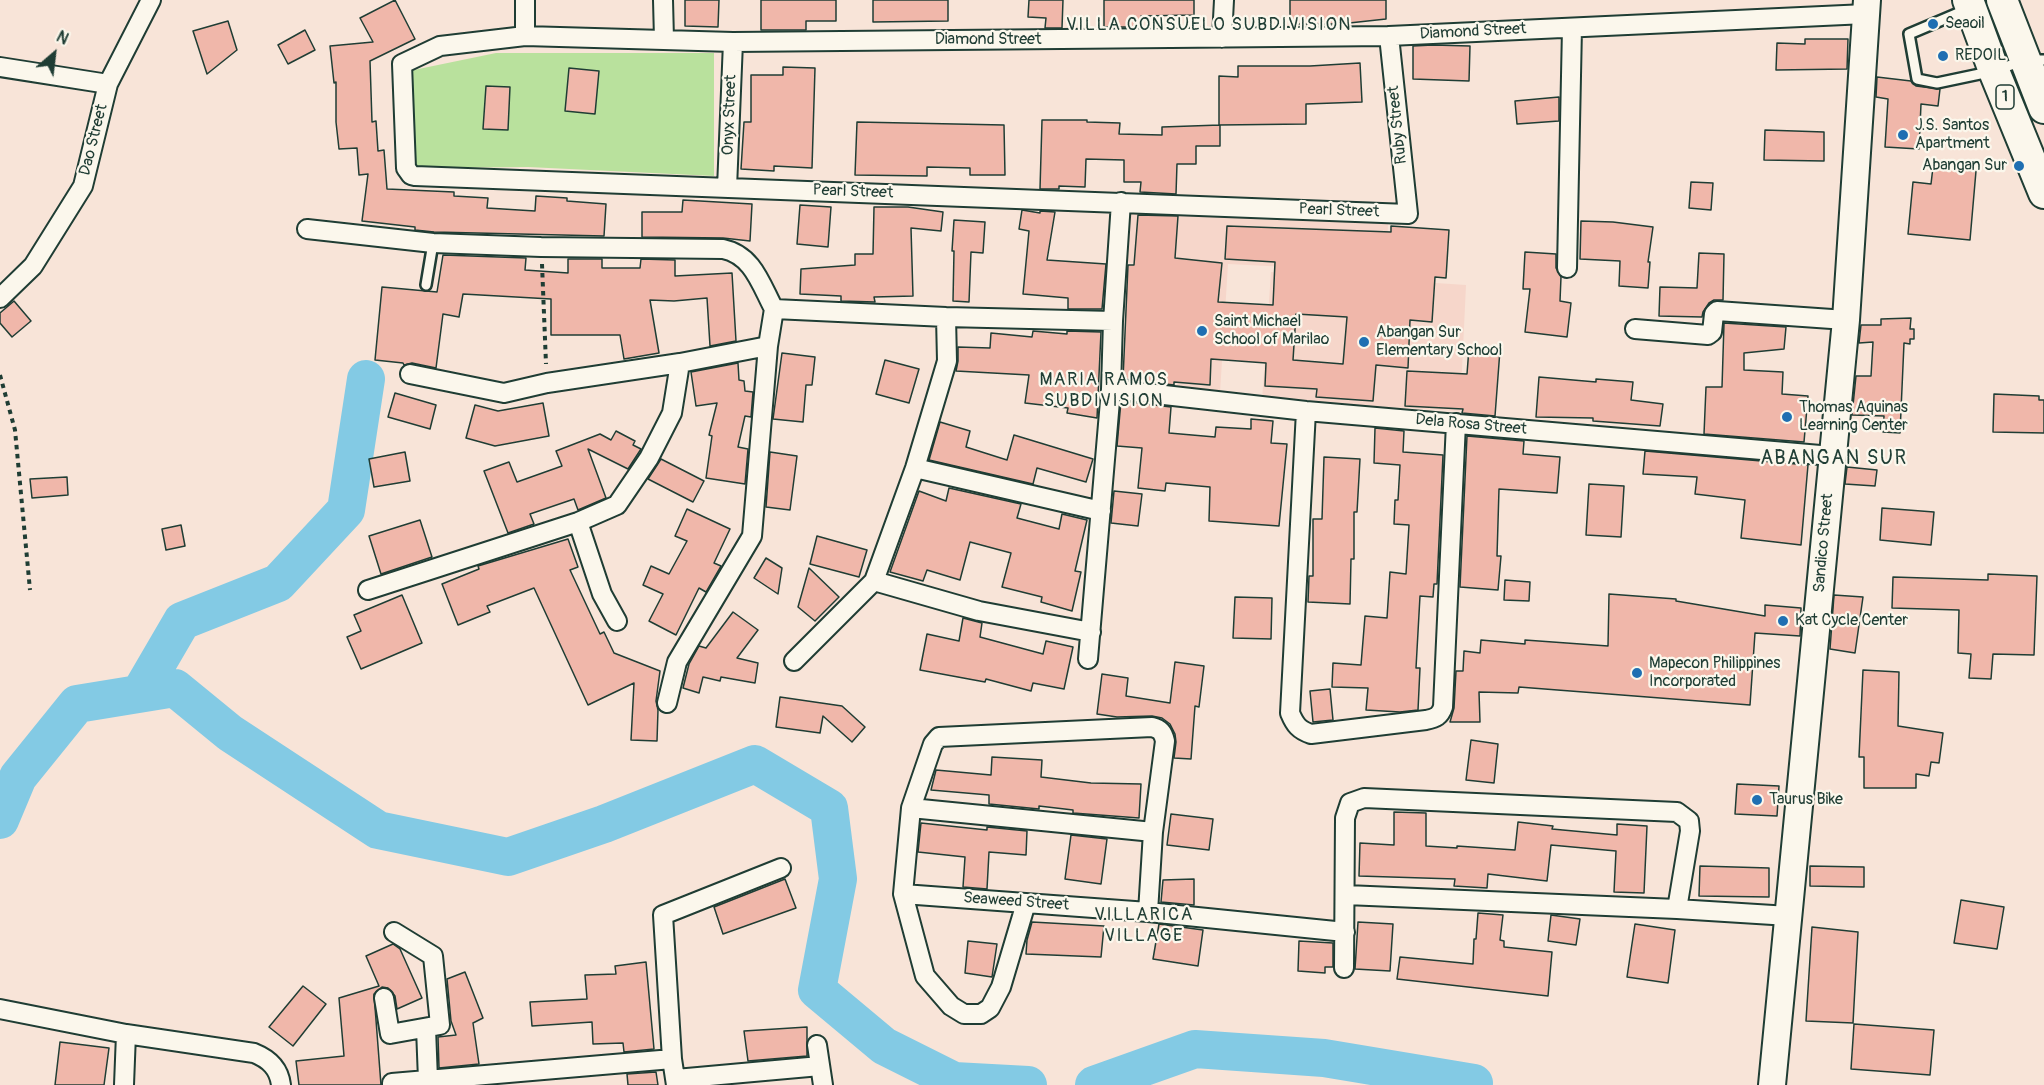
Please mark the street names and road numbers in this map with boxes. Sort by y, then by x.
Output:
street label: Diamond Street [1419,20,1527,44]
street label: Diamond Street [935,30,1041,50]
street label: Onyx Street [719,74,741,156]
street label: Ruby Street [1384,85,1412,165]
road number: 1 [1996,85,2014,109]
street label: Dao Street [76,102,112,178]
street label: Pearl Street [812,181,894,203]
street label: Pearl Street [1298,200,1380,222]
street label: Dela Rosa Street [1414,411,1528,439]
street label: Sandico Street [1810,493,1838,593]
street label: Seaweed Street [962,889,1070,915]

